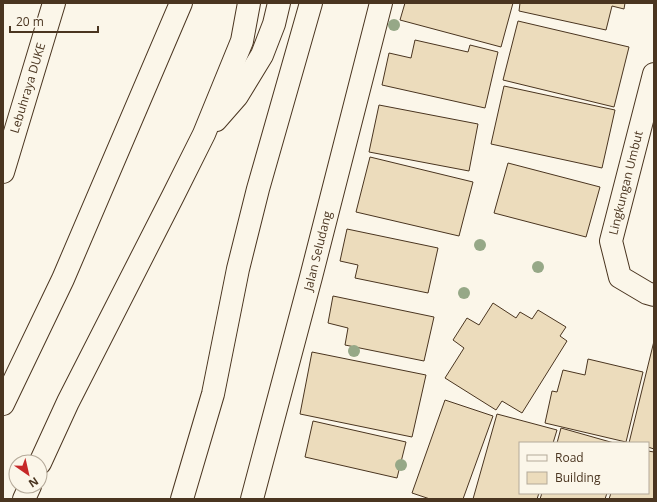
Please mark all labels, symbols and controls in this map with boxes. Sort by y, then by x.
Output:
scale bar [10,8,98,34]
text: 20 m [16,13,44,30]
street label: Lebuhraya DUKE [6,40,49,135]
street label: Lingkungan Umbut [604,129,647,237]
street label: Jalan Seludang [299,209,336,294]
legend [519,442,649,494]
text: Road [555,449,584,466]
north arrow [8,454,48,494]
text: Building [555,469,601,486]
text: N [26,474,42,491]

